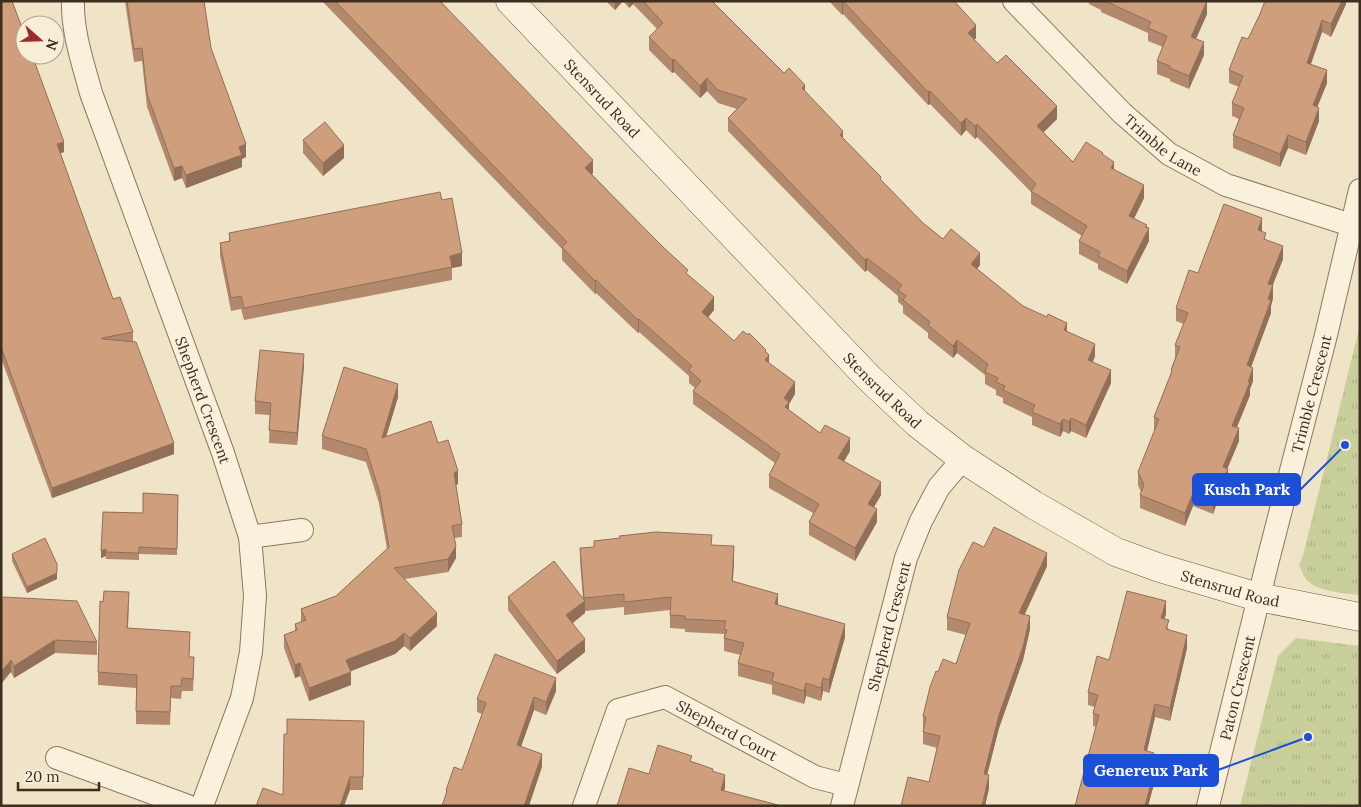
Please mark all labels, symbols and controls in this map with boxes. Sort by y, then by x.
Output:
north arrow [15,15,65,65]
text: N [42,36,63,53]
street label: Stensrud Road [560,55,644,141]
street label: Trimble Lane [1120,110,1205,180]
street label: Trimble Crescent [1287,332,1335,455]
street label: Shepherd Crescent [172,334,235,466]
street label: Stensrud Road [840,348,926,432]
callout: Kusch Park [1193,474,1300,505]
text: Kusch Park [1204,479,1291,499]
street label: Shepherd Crescent [863,559,914,693]
street label: Stensrud Road [1179,565,1281,611]
street label: Paton Crescent [1215,633,1259,742]
street label: Shepherd Court [673,695,781,765]
callout: Genereux Park [1084,755,1218,786]
scale bar [18,760,99,792]
text: Genereux Park [1094,760,1208,780]
text: 20 m [25,767,60,786]

